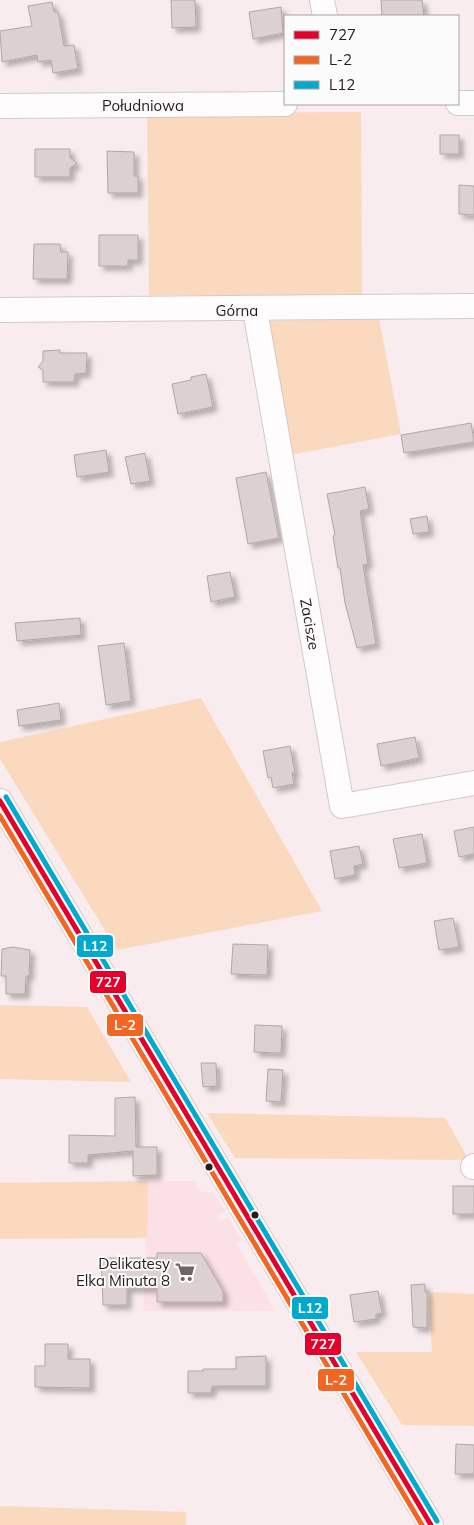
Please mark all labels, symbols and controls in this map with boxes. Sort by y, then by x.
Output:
legend [284,15,459,105]
text: 727 [329,25,356,44]
text: L-2 [329,50,352,69]
text: L12 [329,75,355,94]
street label: Południowa [102,96,184,115]
street label: Górna [216,301,258,320]
street label: Zacisze [296,597,324,651]
line badge: L12 [76,934,114,958]
text: L12 [83,937,107,955]
line badge: 727 [89,970,127,994]
text: 727 [95,973,121,991]
line badge: L-2 [106,1013,144,1037]
text: L-2 [114,1016,136,1034]
unlabelled marker [204,1162,214,1172]
unlabelled marker [250,1210,260,1220]
place label: Delikatesy Elka Minuta 8 [76,1254,170,1290]
supermarket icon: Delikatesy Elka Minuta 8 [174,1261,196,1283]
line badge: L12 [291,1296,329,1320]
text: L12 [298,1299,322,1317]
line badge: 727 [304,1332,342,1356]
text: 727 [310,1335,336,1353]
line badge: L-2 [317,1368,355,1392]
text: L-2 [325,1371,347,1389]

